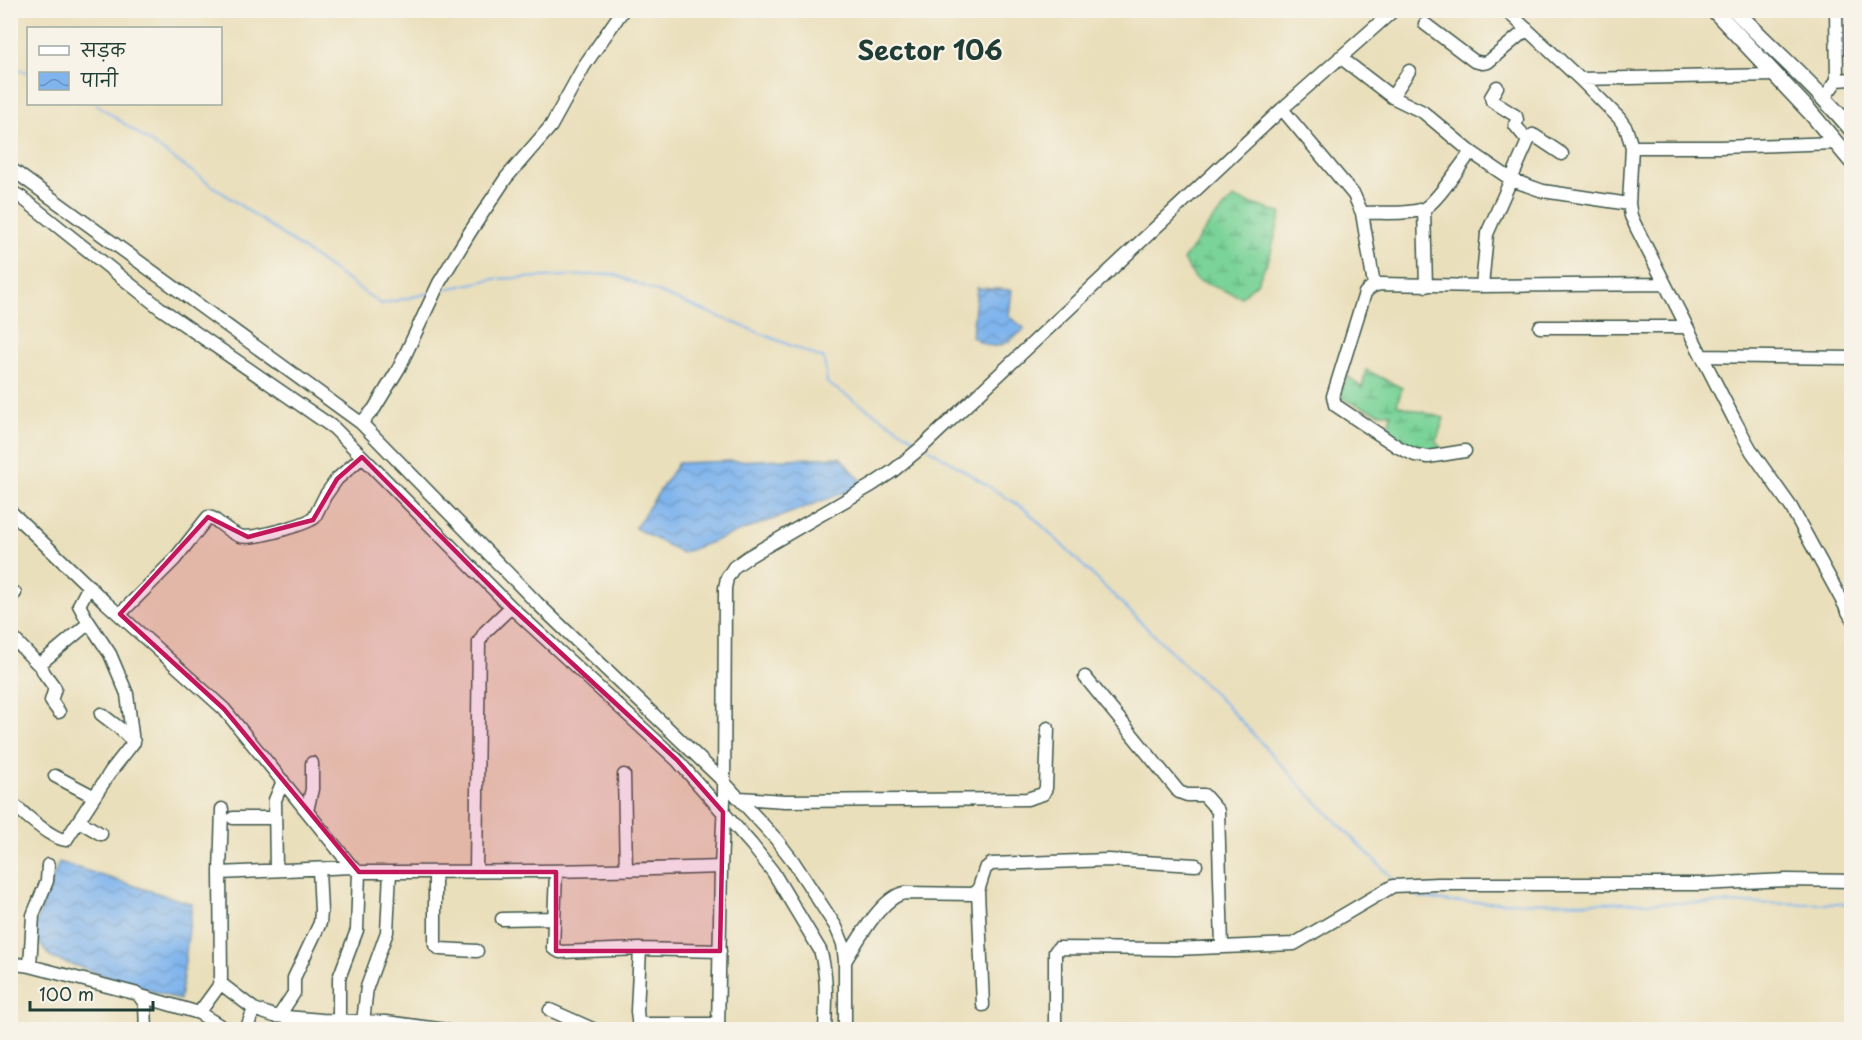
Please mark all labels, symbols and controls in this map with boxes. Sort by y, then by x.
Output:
legend [27,27,222,105]
district label: Sector 106 [857,30,1003,69]
text: सड़क [80,36,126,63]
text: पानी [80,66,119,93]
scale bar [30,974,153,1012]
text: 100 m [39,980,94,1007]

